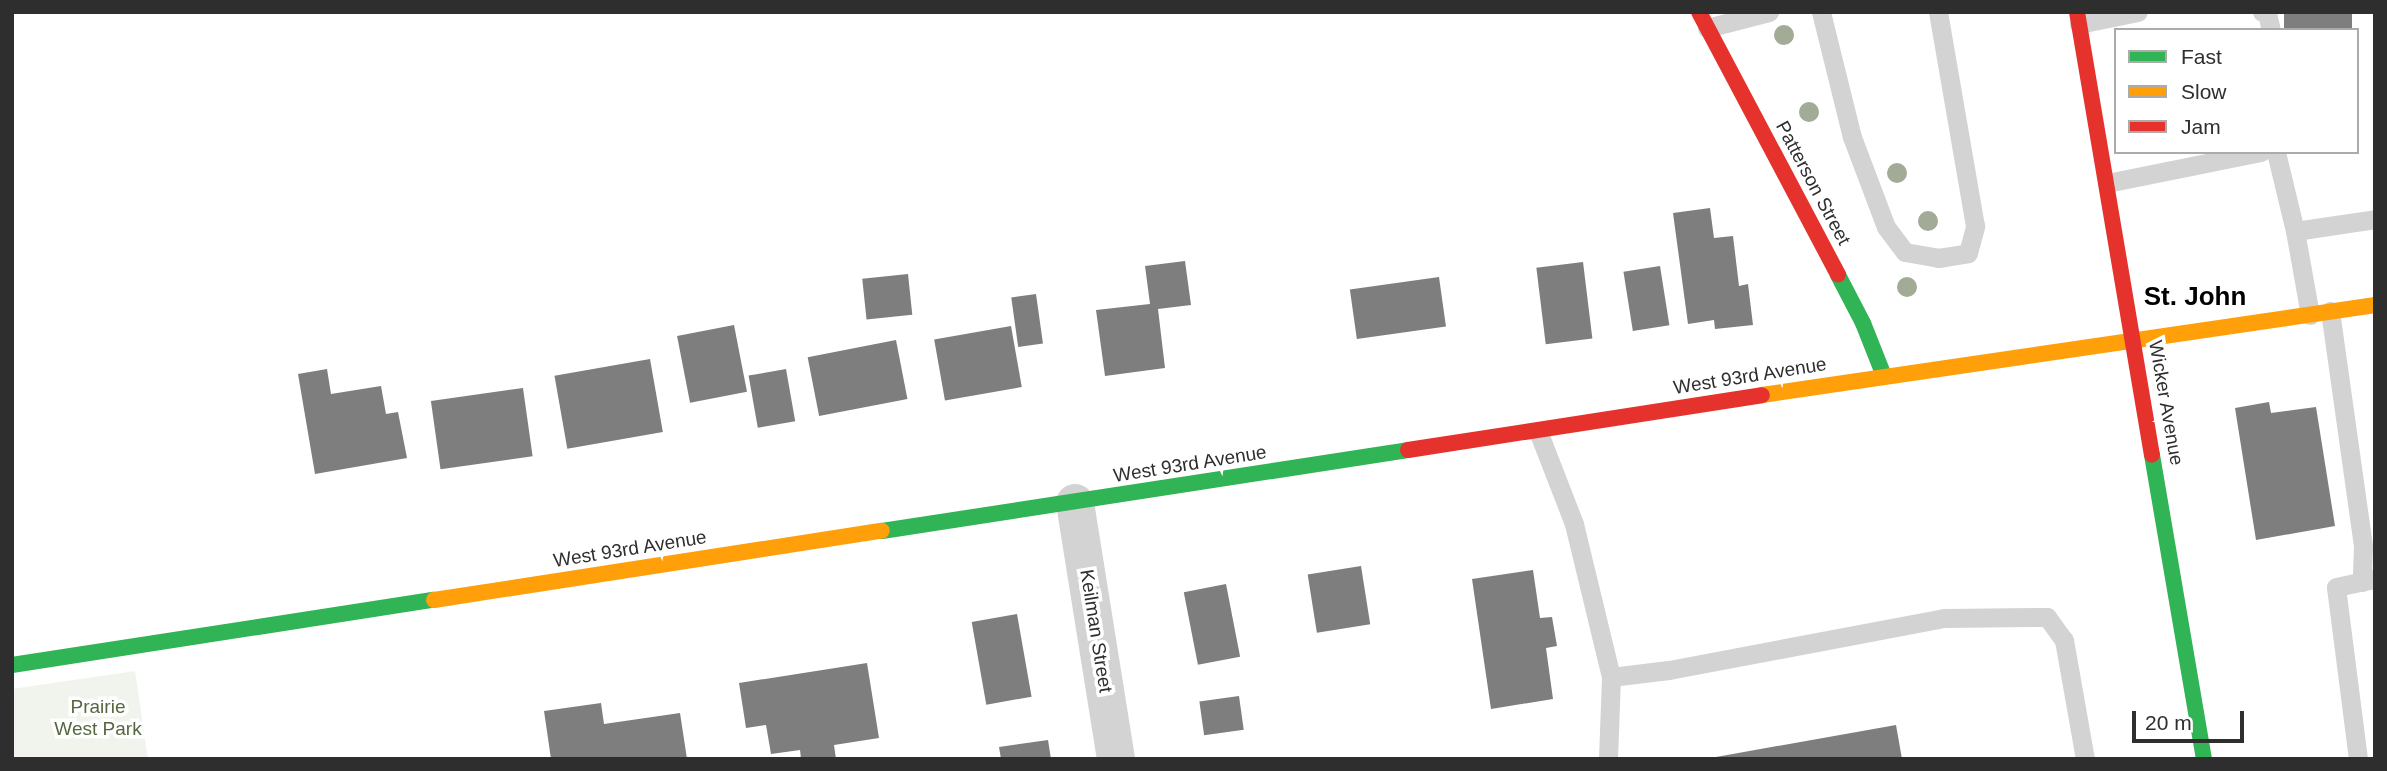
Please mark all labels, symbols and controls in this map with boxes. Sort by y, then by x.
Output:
legend [2114,28,2359,154]
text: Fast [2181,45,2222,68]
text: Slow [2181,80,2227,103]
text: Jam [2181,115,2221,138]
street label: Patterson Street [1771,117,1855,249]
district label: St. John [2144,281,2246,313]
street label: Wicker Avenue [2144,338,2188,468]
street label: West 93rd Avenue [1671,353,1829,399]
street label: West 93rd Avenue [1111,441,1269,487]
street label: West 93rd Avenue [551,526,709,572]
street label: Keilman Street [1075,568,1117,694]
park label: Prairie West Park [54,696,142,740]
scale bar [2135,698,2247,742]
text: 20 m [2145,711,2192,734]

